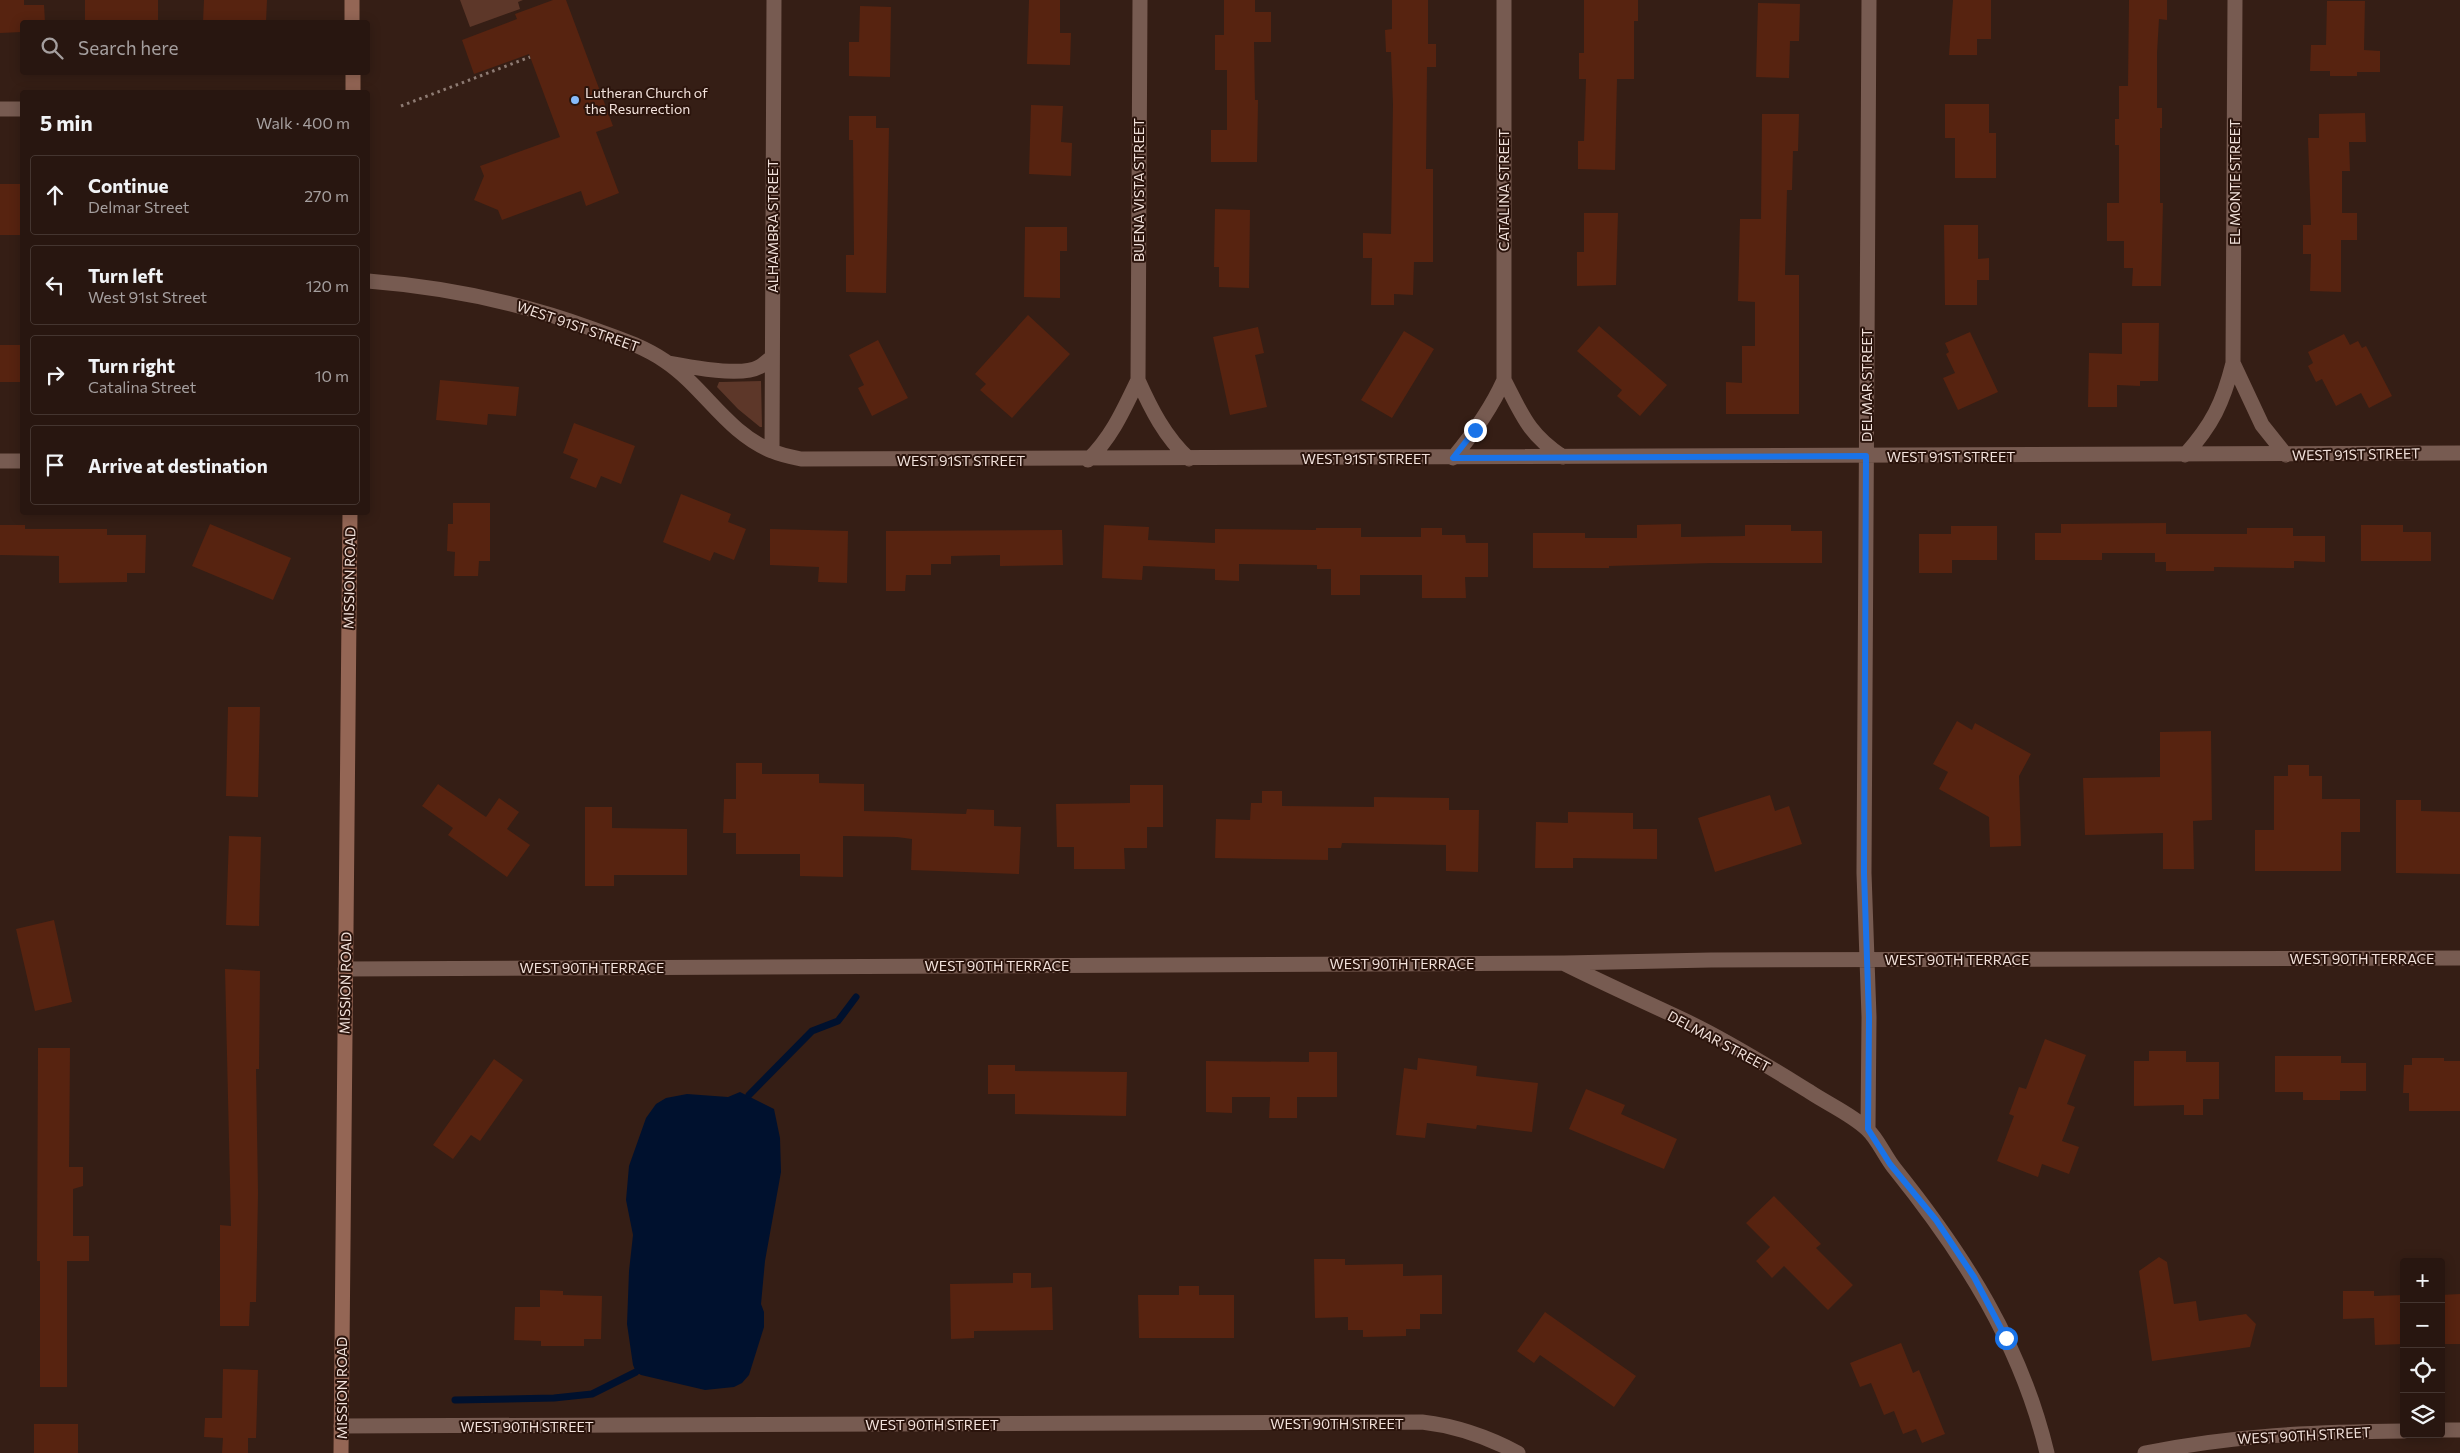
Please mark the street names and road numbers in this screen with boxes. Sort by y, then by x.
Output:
street label: BUENA VISTA STREET [1130,118,1147,262]
street label: EL MONTE STREET [2226,119,2243,245]
street label: CATALINA STREET [1495,129,1512,251]
street label: ALHAMBRA STREET [764,159,781,293]
street label: WEST 91ST STREET [515,297,642,355]
street label: DELMAR STREET [1858,328,1875,442]
street label: WEST 91ST STREET [2292,444,2420,464]
street label: WEST 91ST STREET [1887,448,2015,465]
street label: WEST 91ST STREET [1302,450,1430,467]
street label: WEST 91ST STREET [897,452,1025,469]
street label: MISSION ROAD [340,527,358,629]
street label: MISSION ROAD [336,932,354,1034]
street label: WEST 90TH TERRACE [2290,950,2434,967]
street label: WEST 90TH TERRACE [1885,951,2029,968]
street label: WEST 90TH TERRACE [1330,955,1474,972]
street label: WEST 90TH TERRACE [925,957,1069,974]
street label: WEST 90TH TERRACE [520,959,664,976]
street label: DELMAR STREET [1665,1007,1773,1075]
street label: MISSION ROAD [333,1337,350,1439]
street label: WEST 90TH STREET [1270,1415,1404,1432]
street label: WEST 90TH STREET [865,1416,999,1433]
street label: WEST 90TH STREET [460,1418,594,1435]
street label: WEST 90TH STREET [2237,1423,2371,1447]

